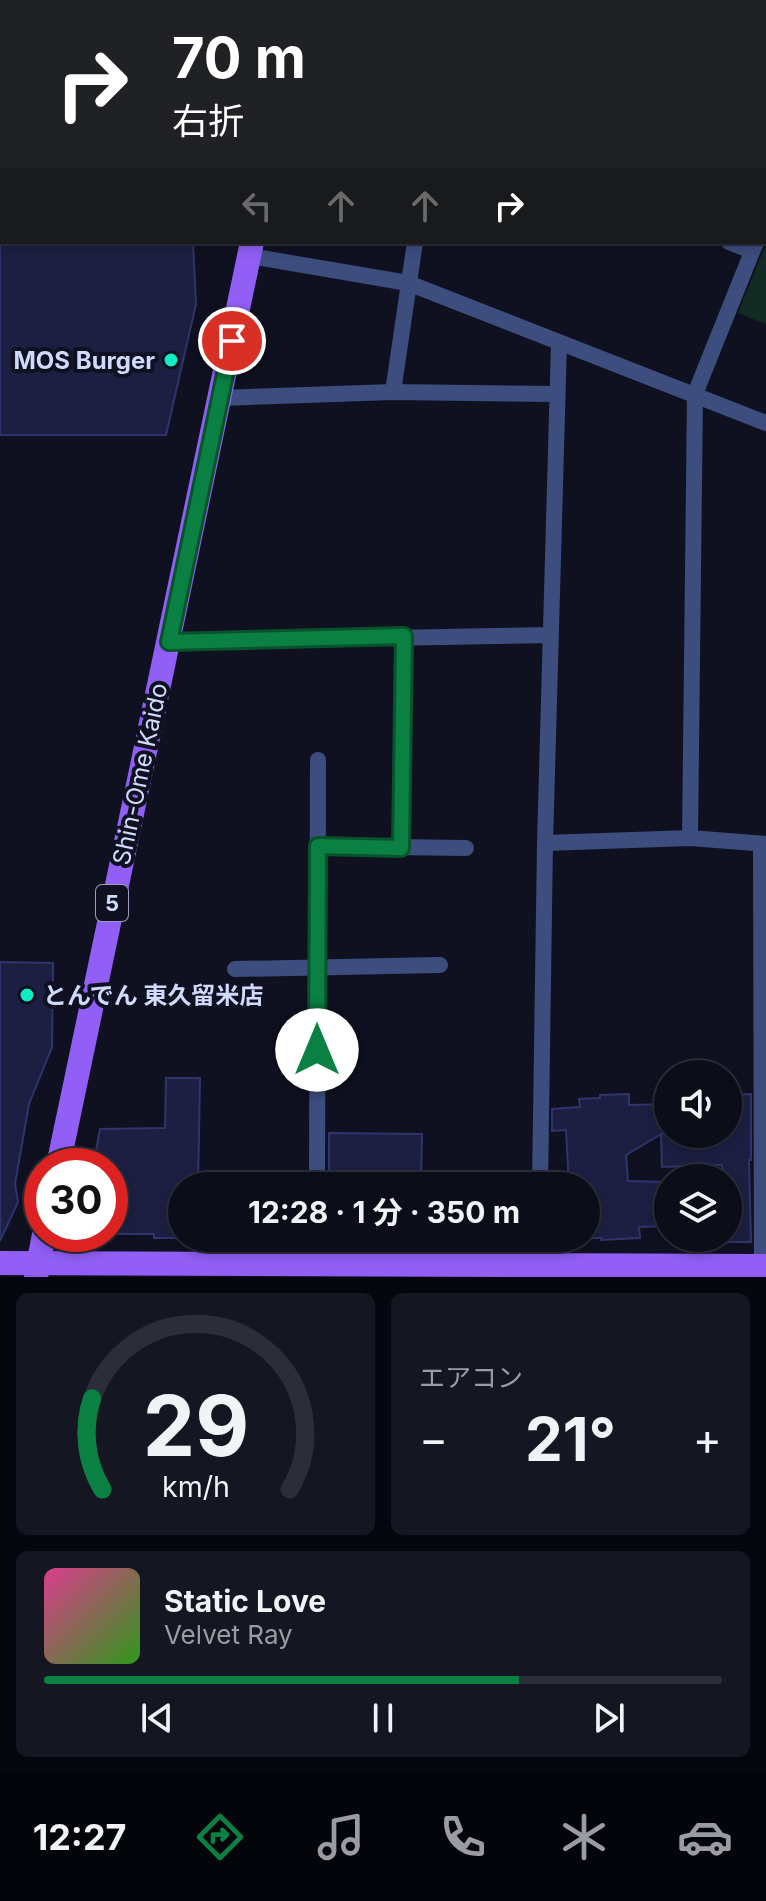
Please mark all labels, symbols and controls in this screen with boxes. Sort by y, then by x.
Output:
text: 70 m [172,24,306,92]
icon: right [40,32,144,136]
text: 右折 [172,99,244,143]
icon: left [235,184,279,228]
icon: ahead [319,184,363,228]
icon: ahead [403,184,447,228]
icon: right [487,184,531,228]
pin [198,307,266,375]
icon: arrive [210,319,254,363]
place label: MOS Burger [14,346,155,375]
marker: MOS Burger [162,351,180,369]
street label: Shin-Ome Kaido [107,680,173,868]
road number: 5 [96,885,128,921]
place label: とんでん 東久留米店 [43,981,263,1010]
marker: とんでん 東久留米店 [18,986,36,1004]
position arrow [275,1008,359,1092]
map controls [654,1060,742,1252]
button: sound [654,1060,742,1148]
speed limit sign: 30 [24,1148,128,1252]
button: layers [654,1164,742,1252]
text: 12:28 · 1 分 · 350 m [248,1194,520,1230]
text: エアコン [419,1362,523,1393]
text: 29 [142,1375,249,1476]
text: 21° [525,1403,616,1475]
text: − [419,1412,448,1466]
text: + [693,1412,722,1466]
text: km/h [162,1469,229,1504]
text: Static Love [164,1583,326,1619]
text: Velvet Ray [164,1619,293,1650]
icon: previous [135,1696,179,1740]
icon: pause [361,1696,405,1740]
icon: next [587,1696,631,1740]
icon: directions [192,1809,248,1865]
icon: music [313,1809,369,1865]
icon: phone [435,1809,491,1865]
icon: climate [556,1809,612,1865]
icon: car [677,1809,733,1865]
text: 12:27 [33,1815,127,1859]

